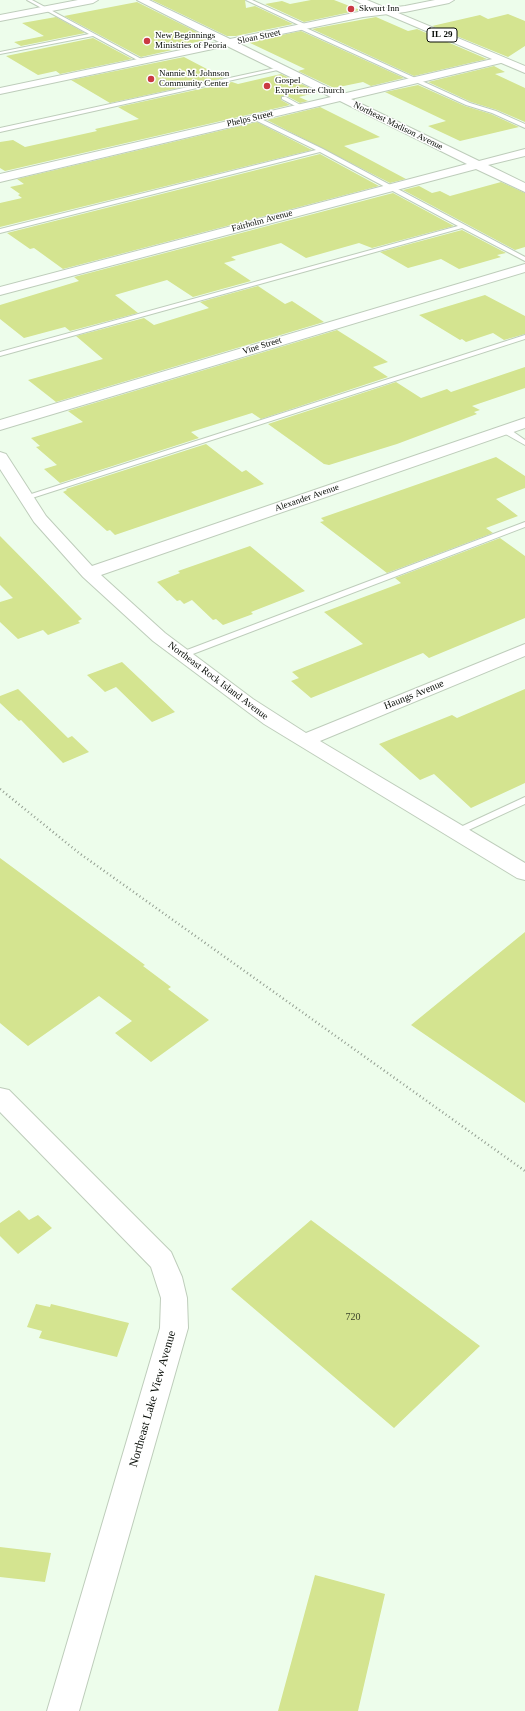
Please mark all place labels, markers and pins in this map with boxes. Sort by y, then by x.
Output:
marker: Skwurt Inn [346,4,356,14]
place label: Skwurt Inn [359,4,399,14]
place label: New Beginnings Ministries of Peoria [155,31,226,52]
marker: New Beginnings Ministries of Peoria [142,36,152,46]
place label: Nannie M. Johnson Community Center [159,69,229,90]
marker: Nannie M. Johnson Community Center [146,74,156,84]
place label: Gospel Experience Church [275,76,344,97]
marker: Gospel Experience Church [262,81,272,91]

